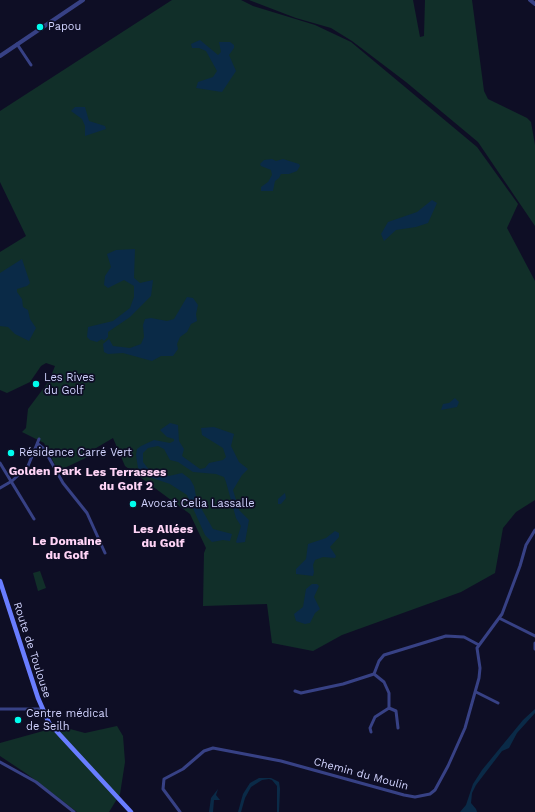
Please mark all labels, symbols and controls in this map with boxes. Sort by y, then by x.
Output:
place label: Papou [48,20,81,34]
marker: Papou [35,22,45,32]
place label: Les Rives du Golf [44,371,94,397]
marker: Les Rives du Golf [31,379,41,389]
place label: Résidence Carré Vert [19,446,132,460]
marker: Résidence Carré Vert [6,448,16,458]
district label: Golden Park [9,464,81,478]
district label: Les Terrasses du Golf 2 [86,465,166,493]
place label: Avocat Celia Lassalle [141,497,255,511]
marker: Avocat Celia Lassalle [128,499,138,509]
district label: Les Allées du Golf [133,522,193,550]
district label: Le Domaine du Golf [32,534,102,562]
street label: Route de Toulouse [10,600,54,700]
place label: Centre médical de Seilh [26,707,108,733]
marker: Centre médical de Seilh [13,715,23,725]
street label: Chemin du Moulin [312,755,410,793]

